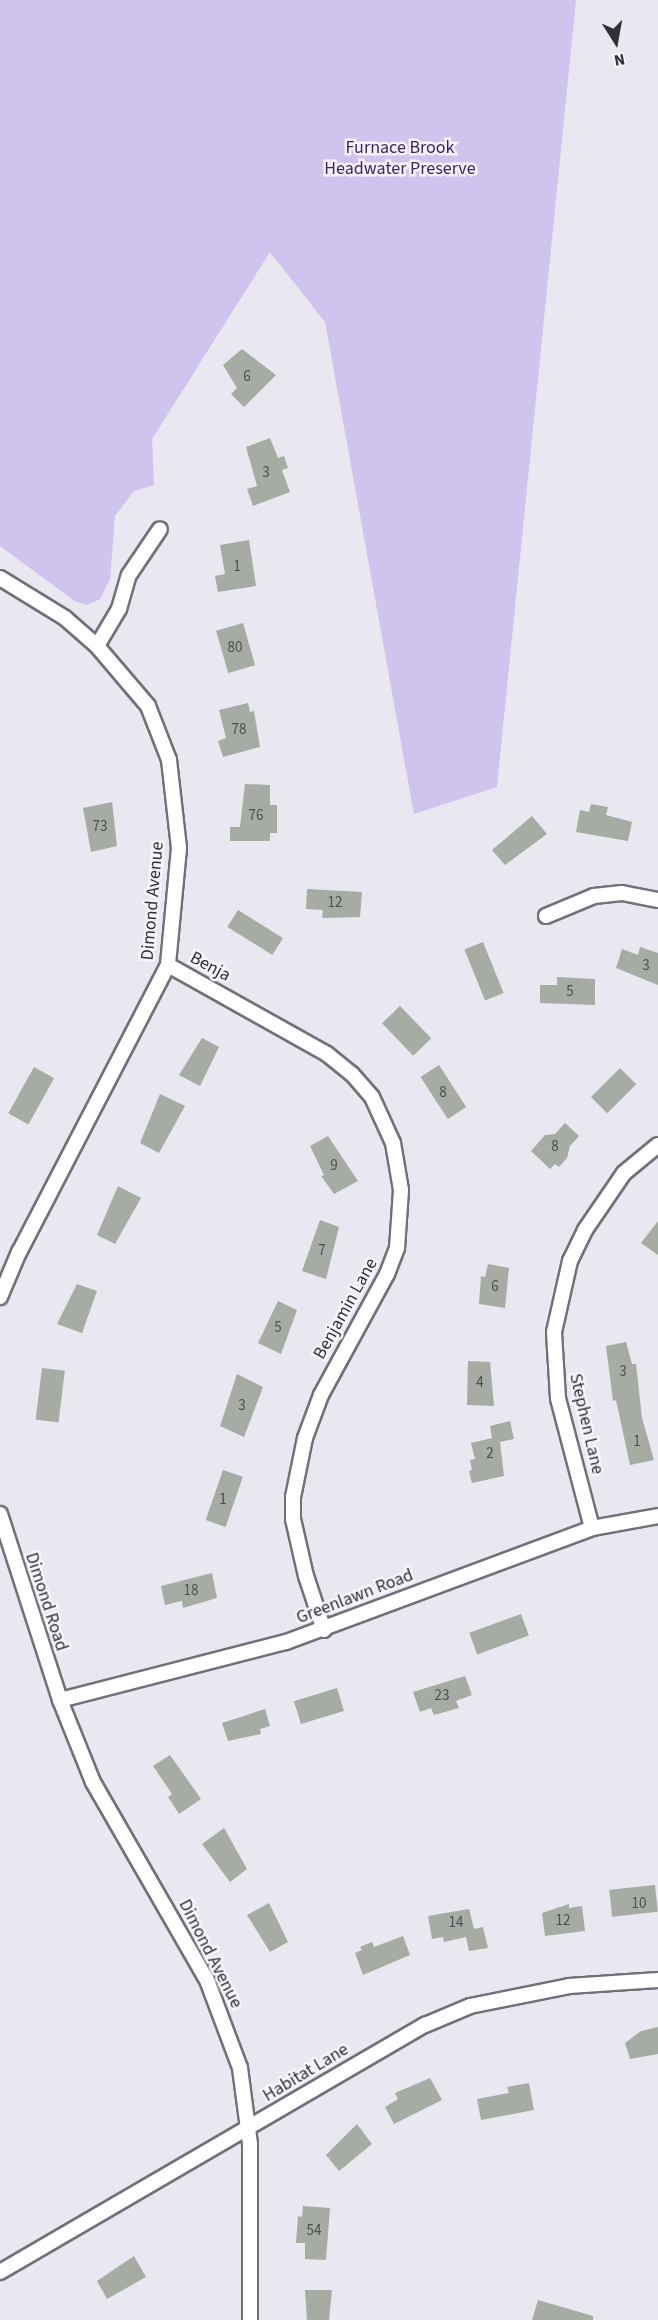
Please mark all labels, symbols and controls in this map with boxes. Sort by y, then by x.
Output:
north arrow [586,12,646,72]
text: N [612,48,627,71]
park label: Furnace Brook Headwater Preserve [324,138,476,180]
house number: 6 [243,368,251,386]
house number: 3 [262,464,270,482]
house number: 1 [233,558,241,576]
house number: 80 [228,639,242,657]
house number: 78 [232,721,246,739]
house number: 76 [249,807,263,825]
house number: 73 [93,818,107,836]
street label: Dimond Avenue [137,841,169,961]
house number: 12 [328,894,342,912]
street label: Benja [186,947,234,987]
house number: 3 [642,957,650,975]
house number: 5 [566,983,574,1001]
house number: 8 [439,1084,447,1102]
house number: 8 [551,1138,559,1156]
house number: 9 [330,1157,338,1175]
house number: 7 [318,1242,326,1260]
street label: Benjamin Lane [309,1255,383,1363]
house number: 6 [491,1278,499,1296]
house number: 5 [274,1319,282,1337]
house number: 3 [619,1363,627,1381]
street label: Stephen Lane [564,1372,608,1476]
house number: 4 [476,1374,484,1392]
house number: 3 [238,1397,246,1415]
house number: 1 [633,1433,641,1451]
house number: 2 [486,1445,494,1463]
house number: 1 [219,1491,227,1509]
street label: Dimond Road [20,1550,72,1654]
street label: Greenlawn Road [293,1565,417,1629]
house number: 18 [184,1582,198,1600]
house number: 23 [435,1687,449,1705]
house number: 10 [632,1895,646,1913]
street label: Dimond Avenue [173,1896,247,2012]
house number: 12 [556,1912,570,1930]
house number: 14 [449,1914,463,1932]
street label: Habitat Lane [259,2039,353,2107]
house number: 54 [307,2222,321,2240]

